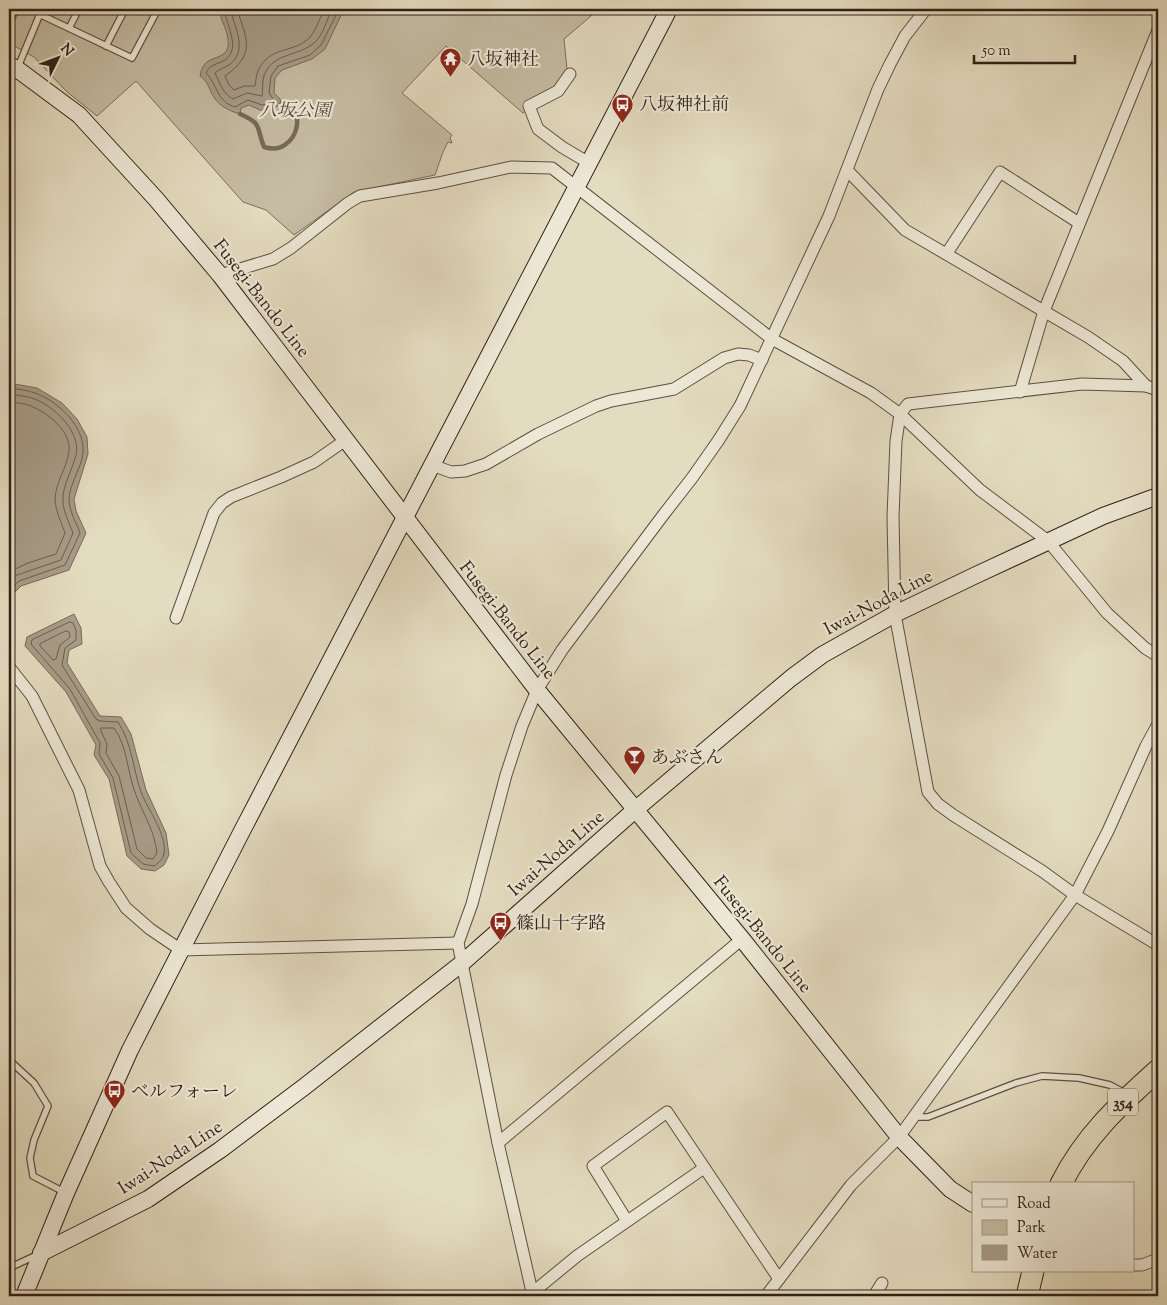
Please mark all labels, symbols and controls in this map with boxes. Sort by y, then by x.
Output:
north arrow [32,32,82,82]
scale bar [974,32,1076,64]
text: N [55,40,77,61]
text: 50 m [981,41,1011,62]
temple icon: 八坂神社 [439,47,463,78]
place label: 八坂神社 [467,48,539,74]
bus stop icon: 八坂神社前 [611,92,635,123]
place label: 八坂神社前 [639,93,729,119]
park label: 八坂公園 [259,99,334,125]
street label: Fusegi-Bando Line [206,234,315,364]
street label: Fusegi-Bando Line [452,556,561,686]
street label: Iwai-Noda Line [820,564,938,643]
bar icon: あぶさん [623,745,647,776]
place label: あぶさん [651,746,723,772]
street label: Iwai-Noda Line [504,805,611,904]
street label: Fusegi-Bando Line [706,871,817,999]
bus stop icon: 篠山十字路 [488,911,512,942]
place label: 篠山十字路 [516,912,606,938]
bus stop icon: ベルフォーレ [103,1079,127,1110]
place label: ベルフォーレ [131,1080,238,1106]
road number: 354 [1108,1088,1138,1116]
street label: Iwai-Noda Line [114,1115,228,1202]
legend [972,1182,1134,1272]
text: Road [1017,1194,1051,1215]
text: Park [1017,1218,1046,1239]
text: Water [1017,1244,1058,1265]

